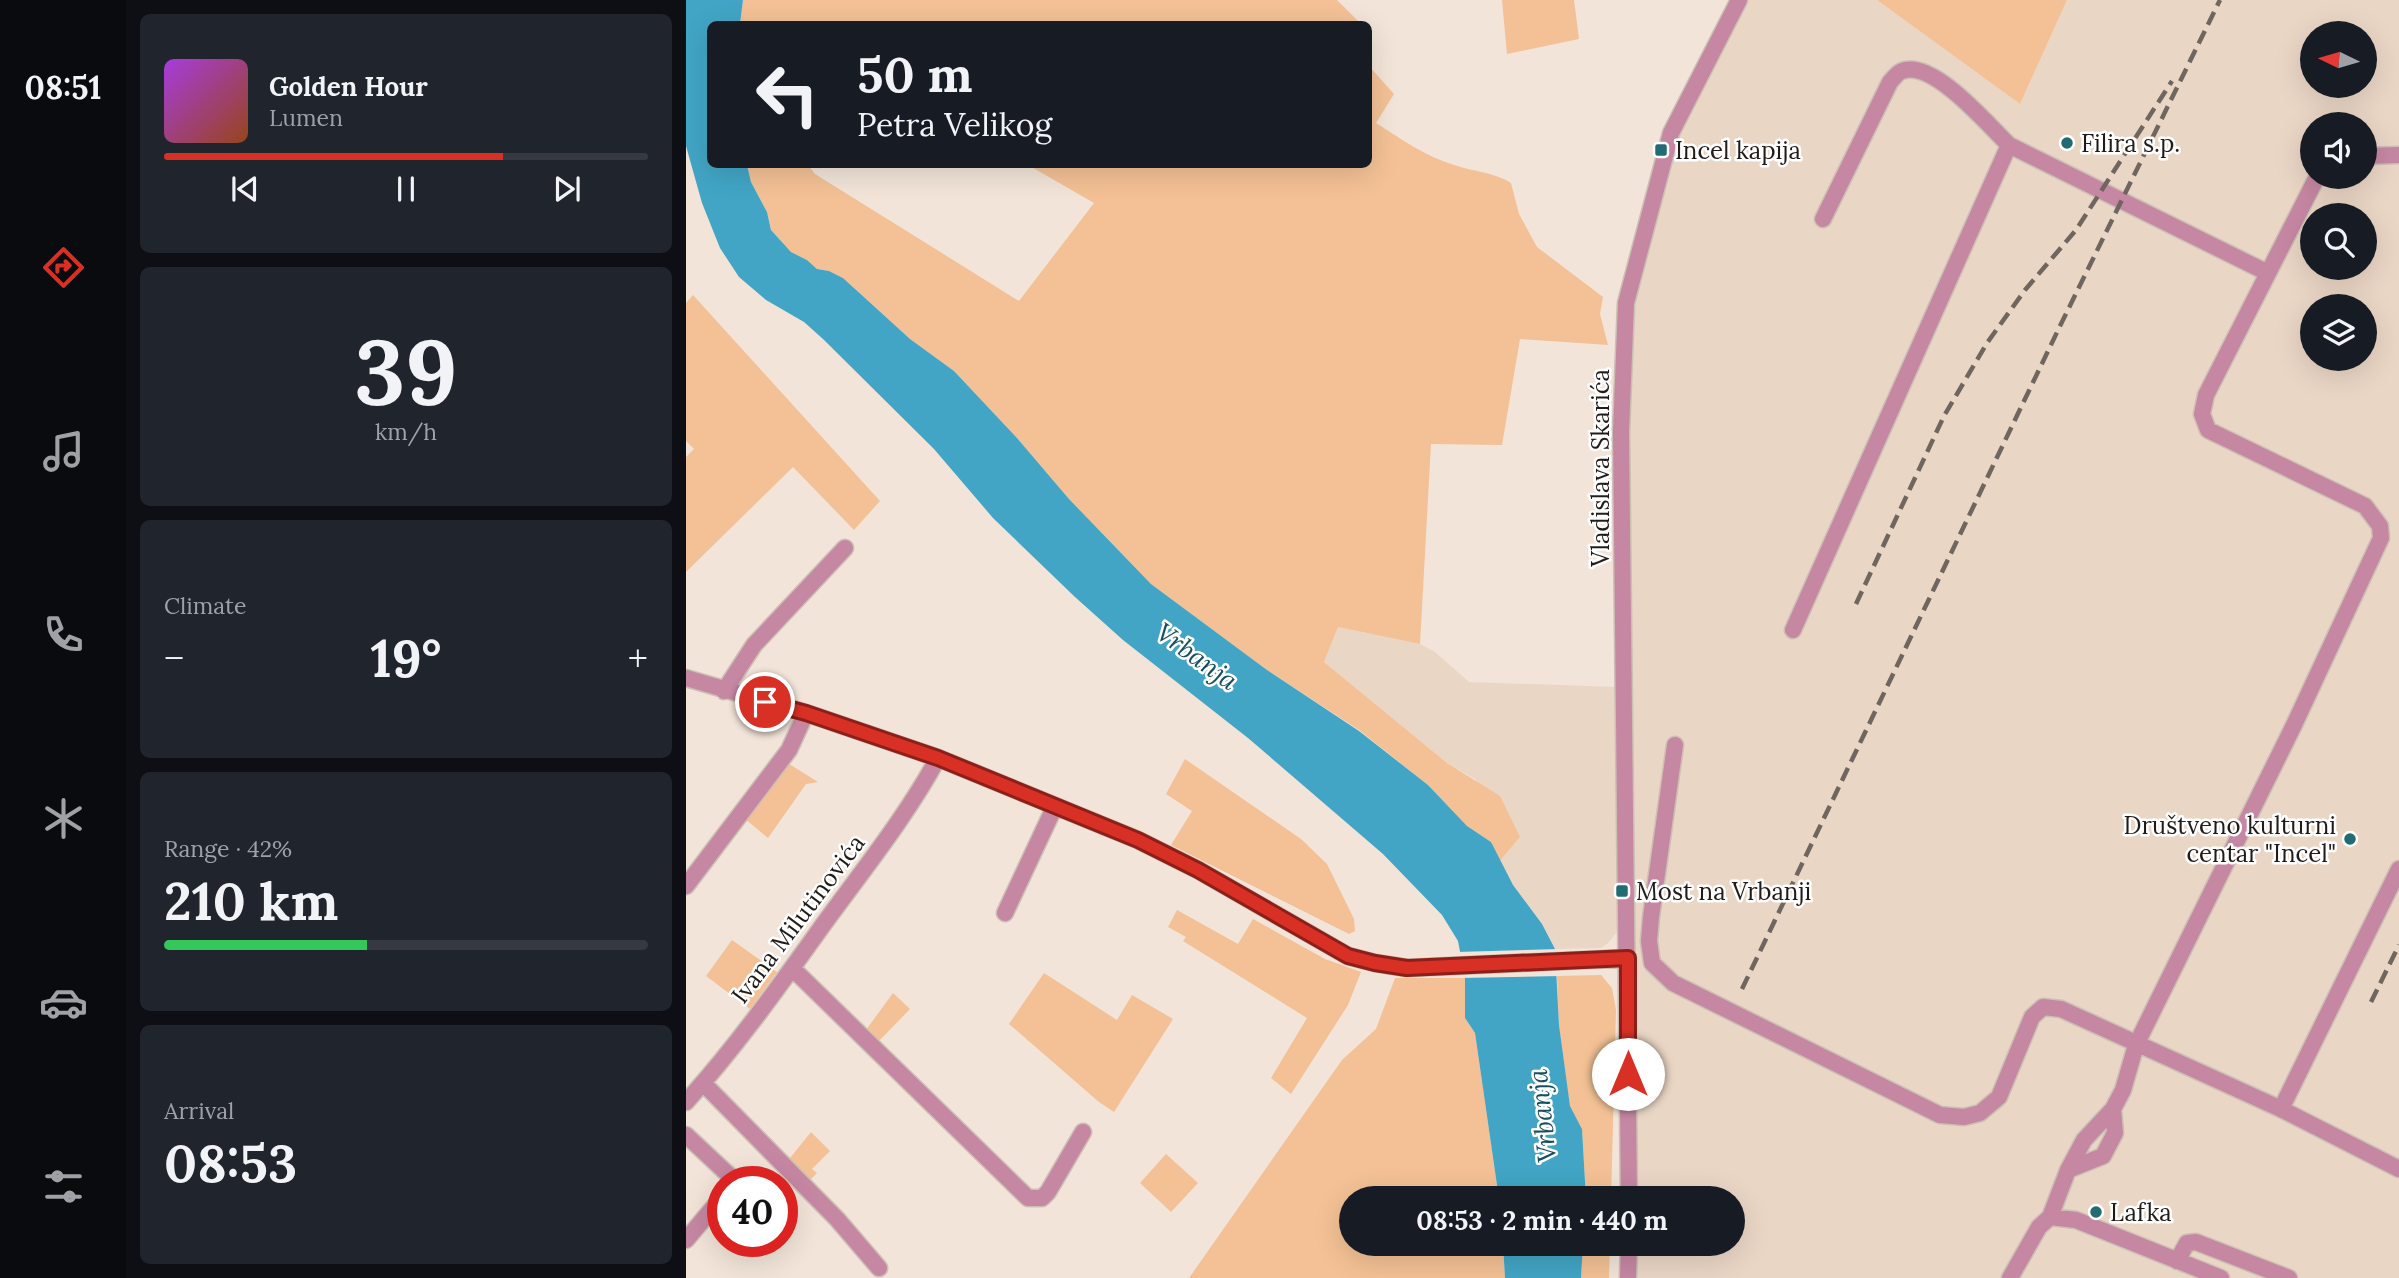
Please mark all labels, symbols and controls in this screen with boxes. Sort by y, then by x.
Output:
north arrow [2300,21,2376,98]
map controls [2300,21,2377,371]
text: 50 m [857,43,973,105]
icon: left [742,49,833,140]
text: 08:51 [25,67,101,108]
text: Golden Hour [269,70,428,103]
text: Lumen [269,103,343,132]
text: Petra Velikog [857,104,1052,145]
button: sound [2300,112,2377,189]
place label: Filira s.p. [2081,128,2180,159]
place label: Incel kapija [1675,135,1801,166]
marker: Filira s.p. [2059,135,2075,151]
marker: Incel kapija [1653,142,1669,158]
icon: previous [226,170,264,208]
icon: pause [387,170,425,208]
icon: next [548,170,586,208]
button: search [2300,203,2377,280]
icon: directions [39,243,88,292]
button: layers [2300,294,2377,371]
text: 39 [354,313,458,430]
street label: Vladislava Skarića [1585,369,1616,568]
text: km/h [375,417,437,446]
icon: music [39,427,88,476]
text: Climate [164,591,246,620]
icon: phone [39,610,88,659]
water label: Vrbanja [1150,615,1245,697]
text: 19° [371,625,441,691]
text: − [164,634,184,682]
text: + [628,634,648,682]
pin [735,672,795,732]
icon: arrive [746,683,784,721]
icon: climate [39,794,88,843]
place label: Društveno kulturni centar "Incel" [2124,810,2336,869]
street label: Ivana Milutinovića [724,828,872,1010]
marker: Društveno kulturni centar "Incel" [2342,831,2358,847]
text: Range · 42% [164,834,292,863]
text: 210 km [164,868,338,934]
place label: Most na Vrbanji [1636,876,1811,907]
marker: Most na Vrbanji [1614,883,1630,899]
icon: car [39,978,88,1027]
position arrow [1591,1037,1665,1111]
water label: Vrbanja [1521,1067,1563,1164]
text: Arrival [164,1096,234,1125]
text: 08:53 [164,1130,297,1196]
icon: filters [39,1162,88,1211]
speed limit sign: 40 [707,1166,798,1257]
place label: Lafka [2110,1197,2172,1228]
text: 08:53 · 2 min · 440 m [1416,1204,1668,1237]
marker: Lafka [2088,1204,2104,1220]

